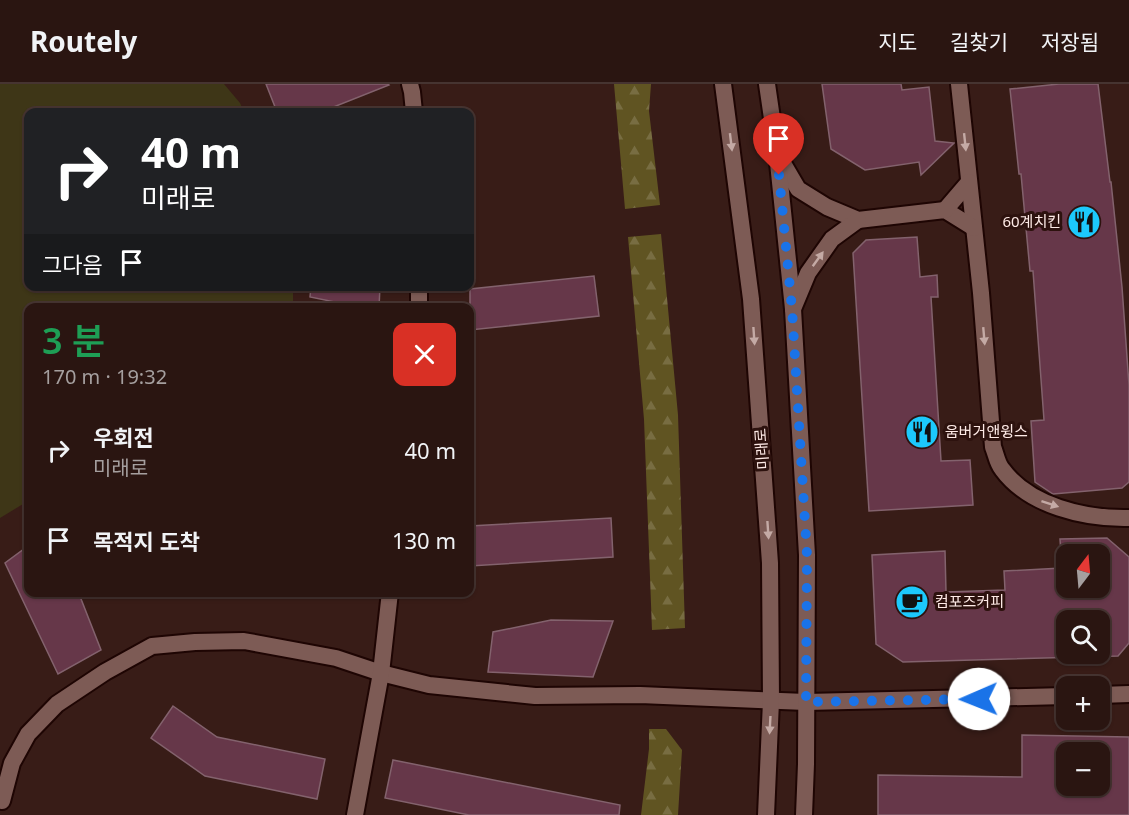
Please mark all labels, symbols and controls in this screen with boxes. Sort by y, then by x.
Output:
text: Routely [30,22,137,60]
text: 지도 [878,28,917,56]
text: 길찾기 [950,28,1008,56]
text: 저장됨 [1041,28,1099,56]
pin [753,113,804,175]
icon: arrive [762,122,795,155]
text: 40 m [141,123,241,180]
icon: right [42,132,120,210]
one-way arrow [726,133,735,152]
one-way arrow [960,133,970,152]
text: 미래로 [141,179,216,216]
restaurant icon: 60계치킨 [1066,204,1102,240]
place label: 60계치킨 [1002,211,1061,231]
icon: arrive [115,246,148,279]
text: 그다음 [42,249,103,279]
one-way arrow [812,251,824,267]
text: 3 분 [42,316,105,365]
button: close [393,323,456,386]
one-way arrow [749,326,758,345]
one-way arrow [979,327,989,346]
text: 170 m · 19:32 [42,363,167,390]
restaurant icon: 움버거앤윙스 [904,414,940,450]
place label: 움버거앤윙스 [945,421,1028,441]
text: 우회전 [93,422,154,452]
street label: 미래로 [750,428,772,470]
icon: right [42,434,75,467]
text: 40 m [405,435,456,465]
text: 미래로 [93,454,148,481]
one-way arrow [1041,500,1059,509]
one-way arrow [763,521,772,540]
icon: arrive [42,524,75,557]
text: 130 m [392,525,456,555]
text: 목적지 도착 [93,526,200,556]
north arrow [1056,544,1110,598]
map controls [1056,544,1110,796]
cafe icon: 컴포즈커피 [894,584,930,620]
place label: 컴포즈커피 [935,591,1004,611]
button: search [1056,610,1110,664]
position arrow [947,667,1011,731]
button: + [1056,676,1110,730]
one-way arrow [766,716,775,735]
button: − [1056,742,1110,796]

